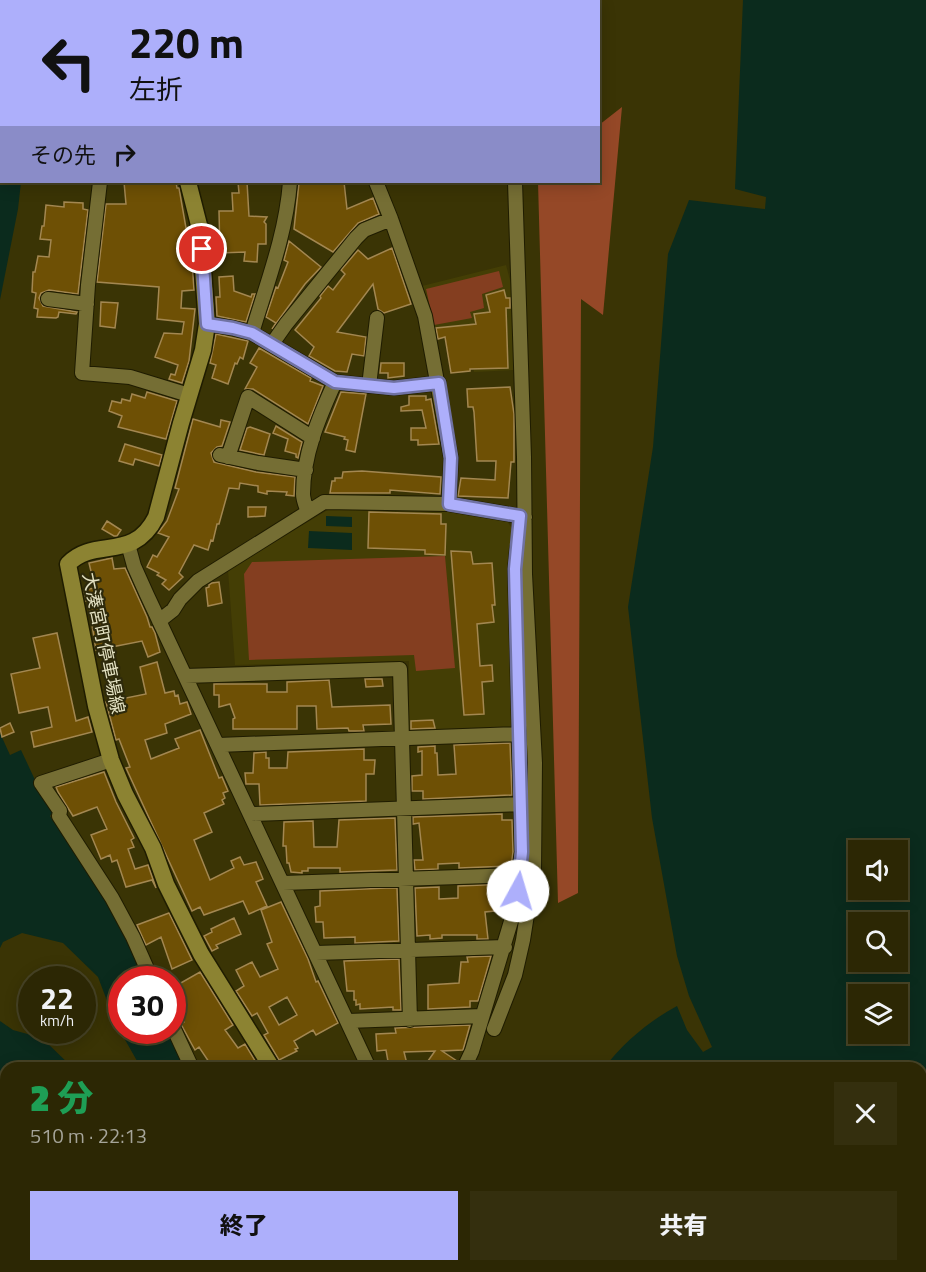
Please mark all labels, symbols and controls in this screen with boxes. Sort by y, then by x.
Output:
text: 220 m [129,10,244,74]
icon: left [30,24,108,102]
text: 左折 [129,68,183,109]
text: その先 [30,138,96,172]
icon: right [108,138,141,171]
pin [176,223,227,274]
icon: arrive [185,232,218,265]
street label: 大湊宮町停車場線 [76,570,132,716]
map controls [848,840,908,1044]
button: sound [848,840,908,900]
position arrow [486,859,550,923]
button: search [848,912,908,972]
speed limit sign: 30 [108,966,186,1044]
text: 22 [40,975,74,1021]
button: layers [848,984,908,1044]
text: km/h [40,1009,74,1032]
text: 2 分 [30,1070,94,1125]
button: close [834,1082,897,1145]
text: 510 m · 22:13 [30,1120,147,1151]
button: 終了 [30,1191,458,1260]
button: 共有 [470,1191,897,1260]

